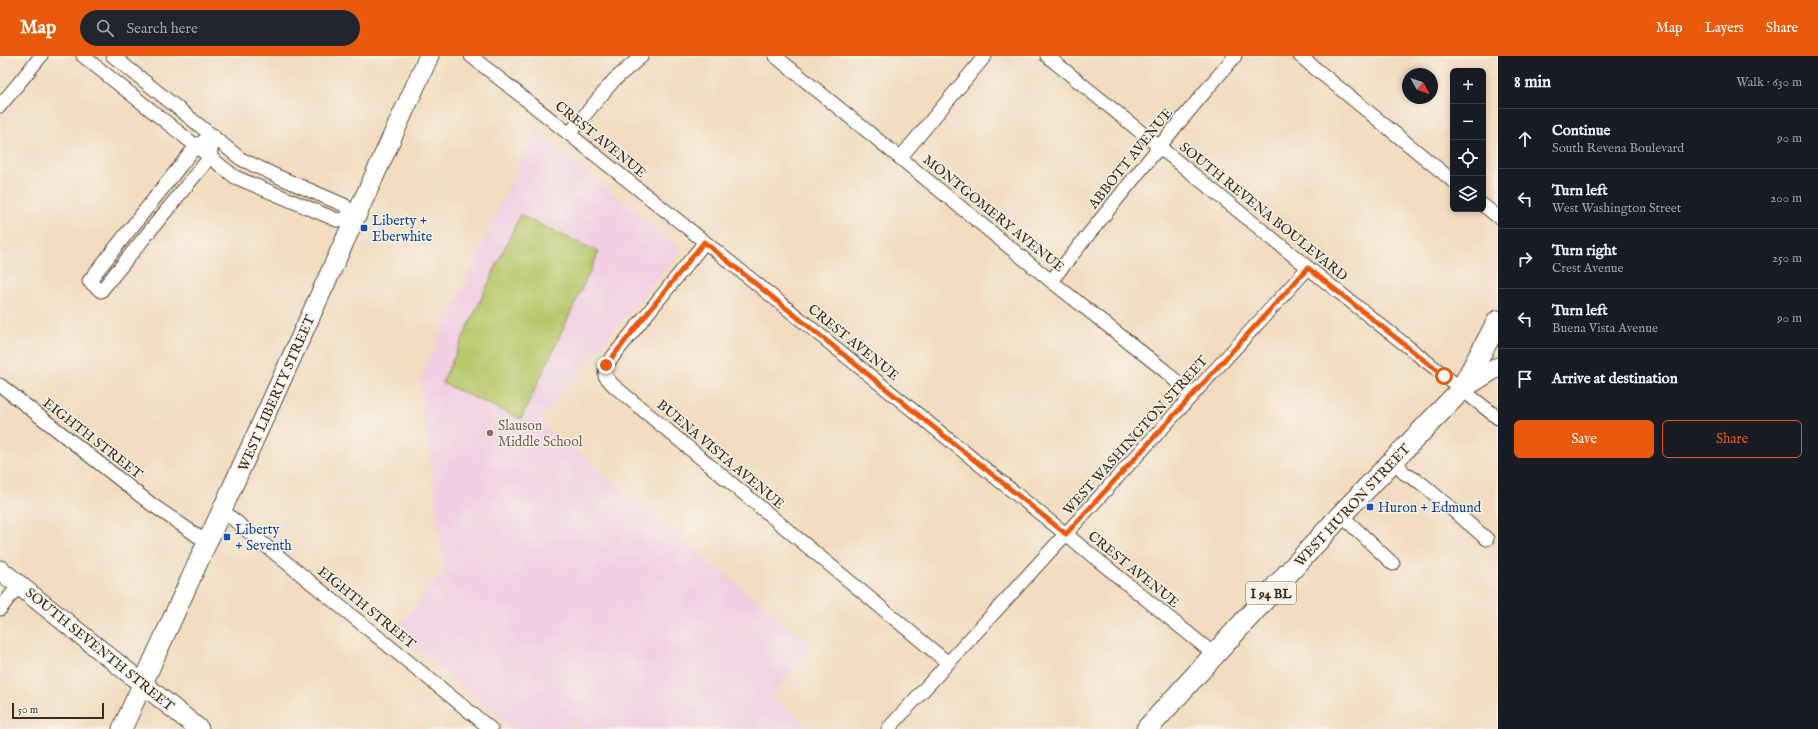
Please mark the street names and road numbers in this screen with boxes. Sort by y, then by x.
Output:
street label: CREST AVENUE [551,98,650,182]
street label: ABBOTT AVENUE [1084,104,1177,213]
street label: SOUTH REVENA BOULEVARD [1176,138,1351,285]
street label: MONTGOMERY AVENUE [919,151,1068,277]
street label: CREST AVENUE [804,301,903,385]
street label: WEST LIBERTY STREET [234,312,320,474]
street label: WEST WASHINGTON STREET [1059,352,1213,519]
street label: EIGHTH STREET [39,394,146,484]
street label: BUENA VISTA AVENUE [653,396,788,514]
street label: WEST HURON STREET [1291,440,1415,571]
street label: CREST AVENUE [1084,528,1183,612]
street label: EIGHTH STREET [314,563,420,653]
road number: I 94 BL [1246,582,1296,604]
street label: SOUTH SEVENTH STREET [21,584,178,716]

